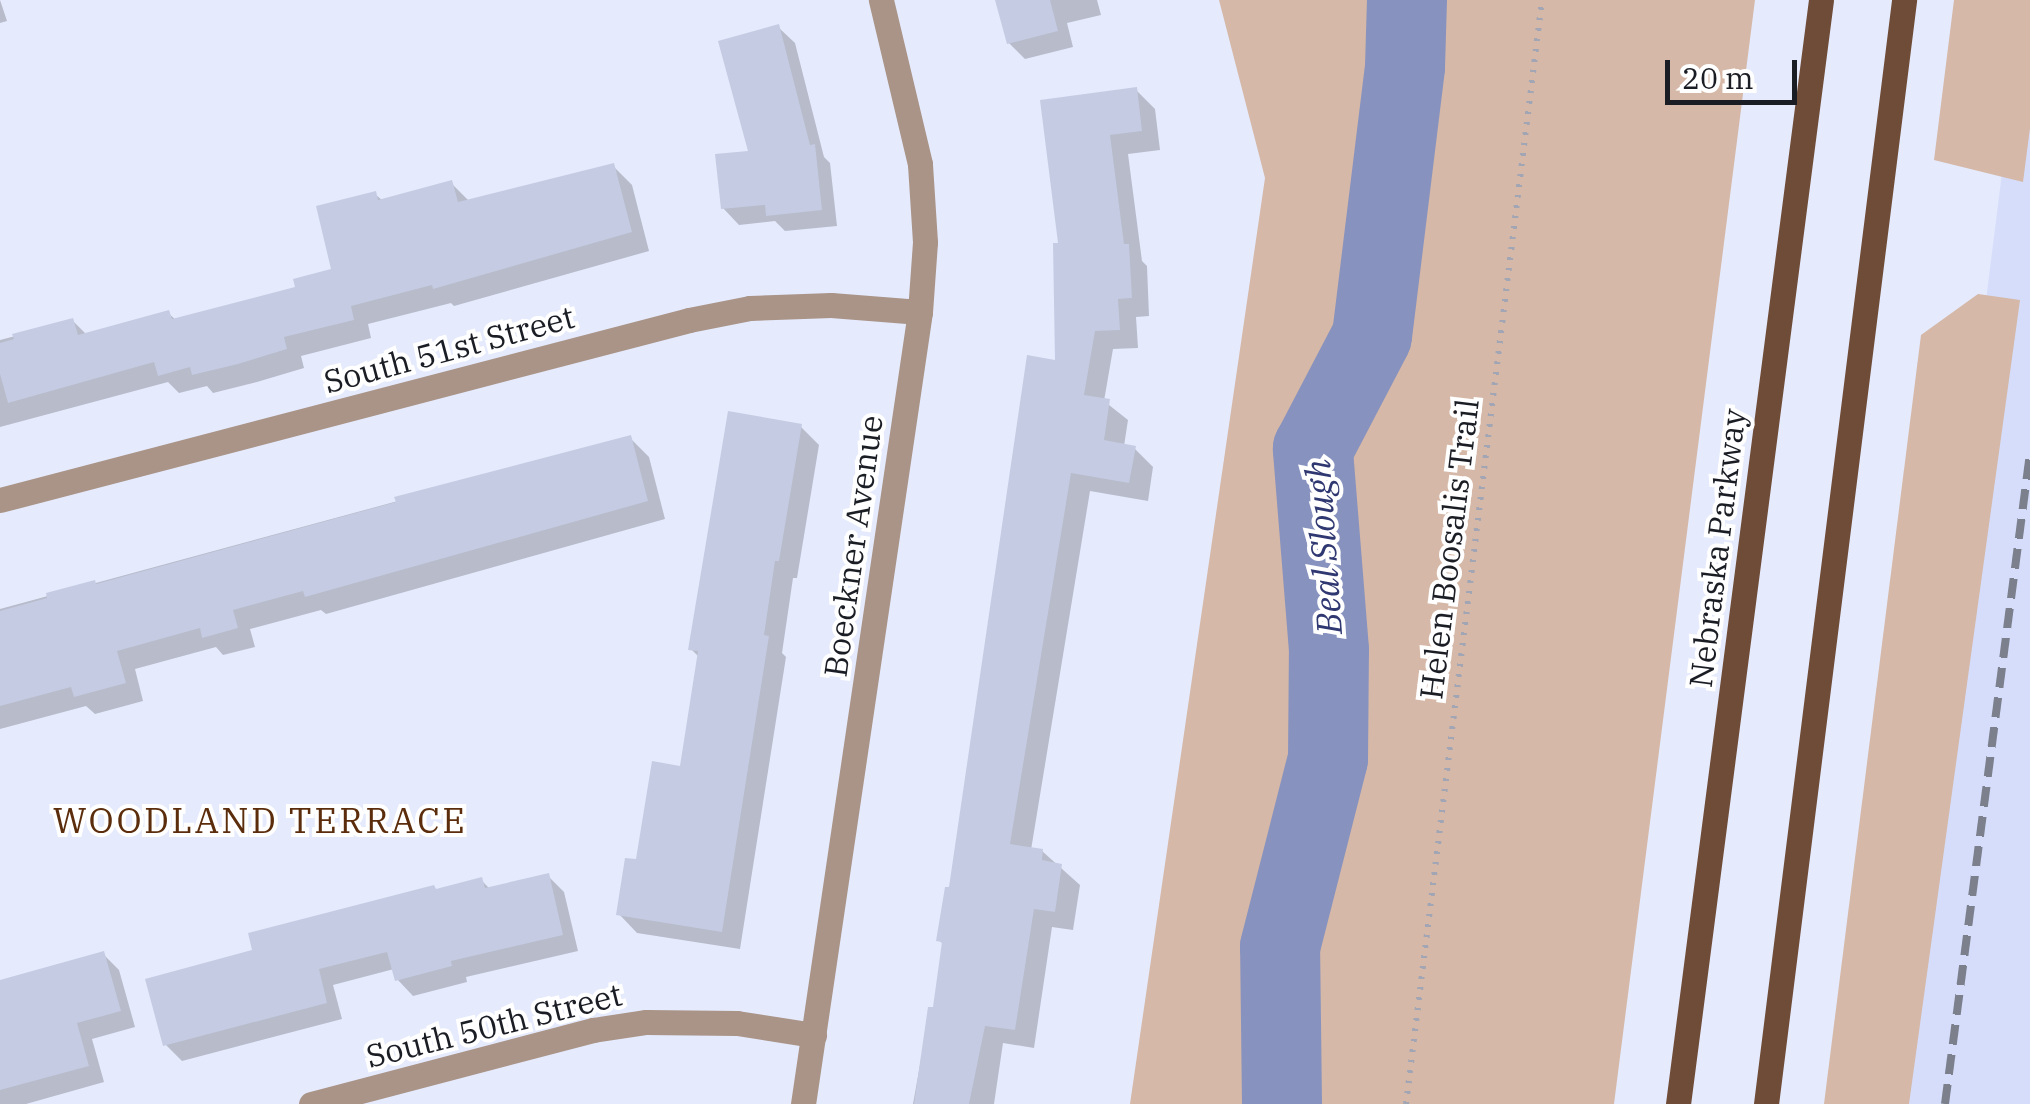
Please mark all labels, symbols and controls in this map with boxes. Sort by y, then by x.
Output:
scale bar [1670,40,1802,102]
text: 20 m [1682,58,1754,97]
street label: South 51st Street [320,297,578,401]
street label: Helen Boosalis Trail [1412,397,1486,701]
street label: Nebraska Parkway [1681,406,1753,690]
street label: Boeckner Avenue [816,413,890,679]
water label: Beal Slough [1296,458,1350,636]
district label: WOODLAND TERRACE [53,799,467,841]
street label: South 50th Street [362,975,626,1075]

